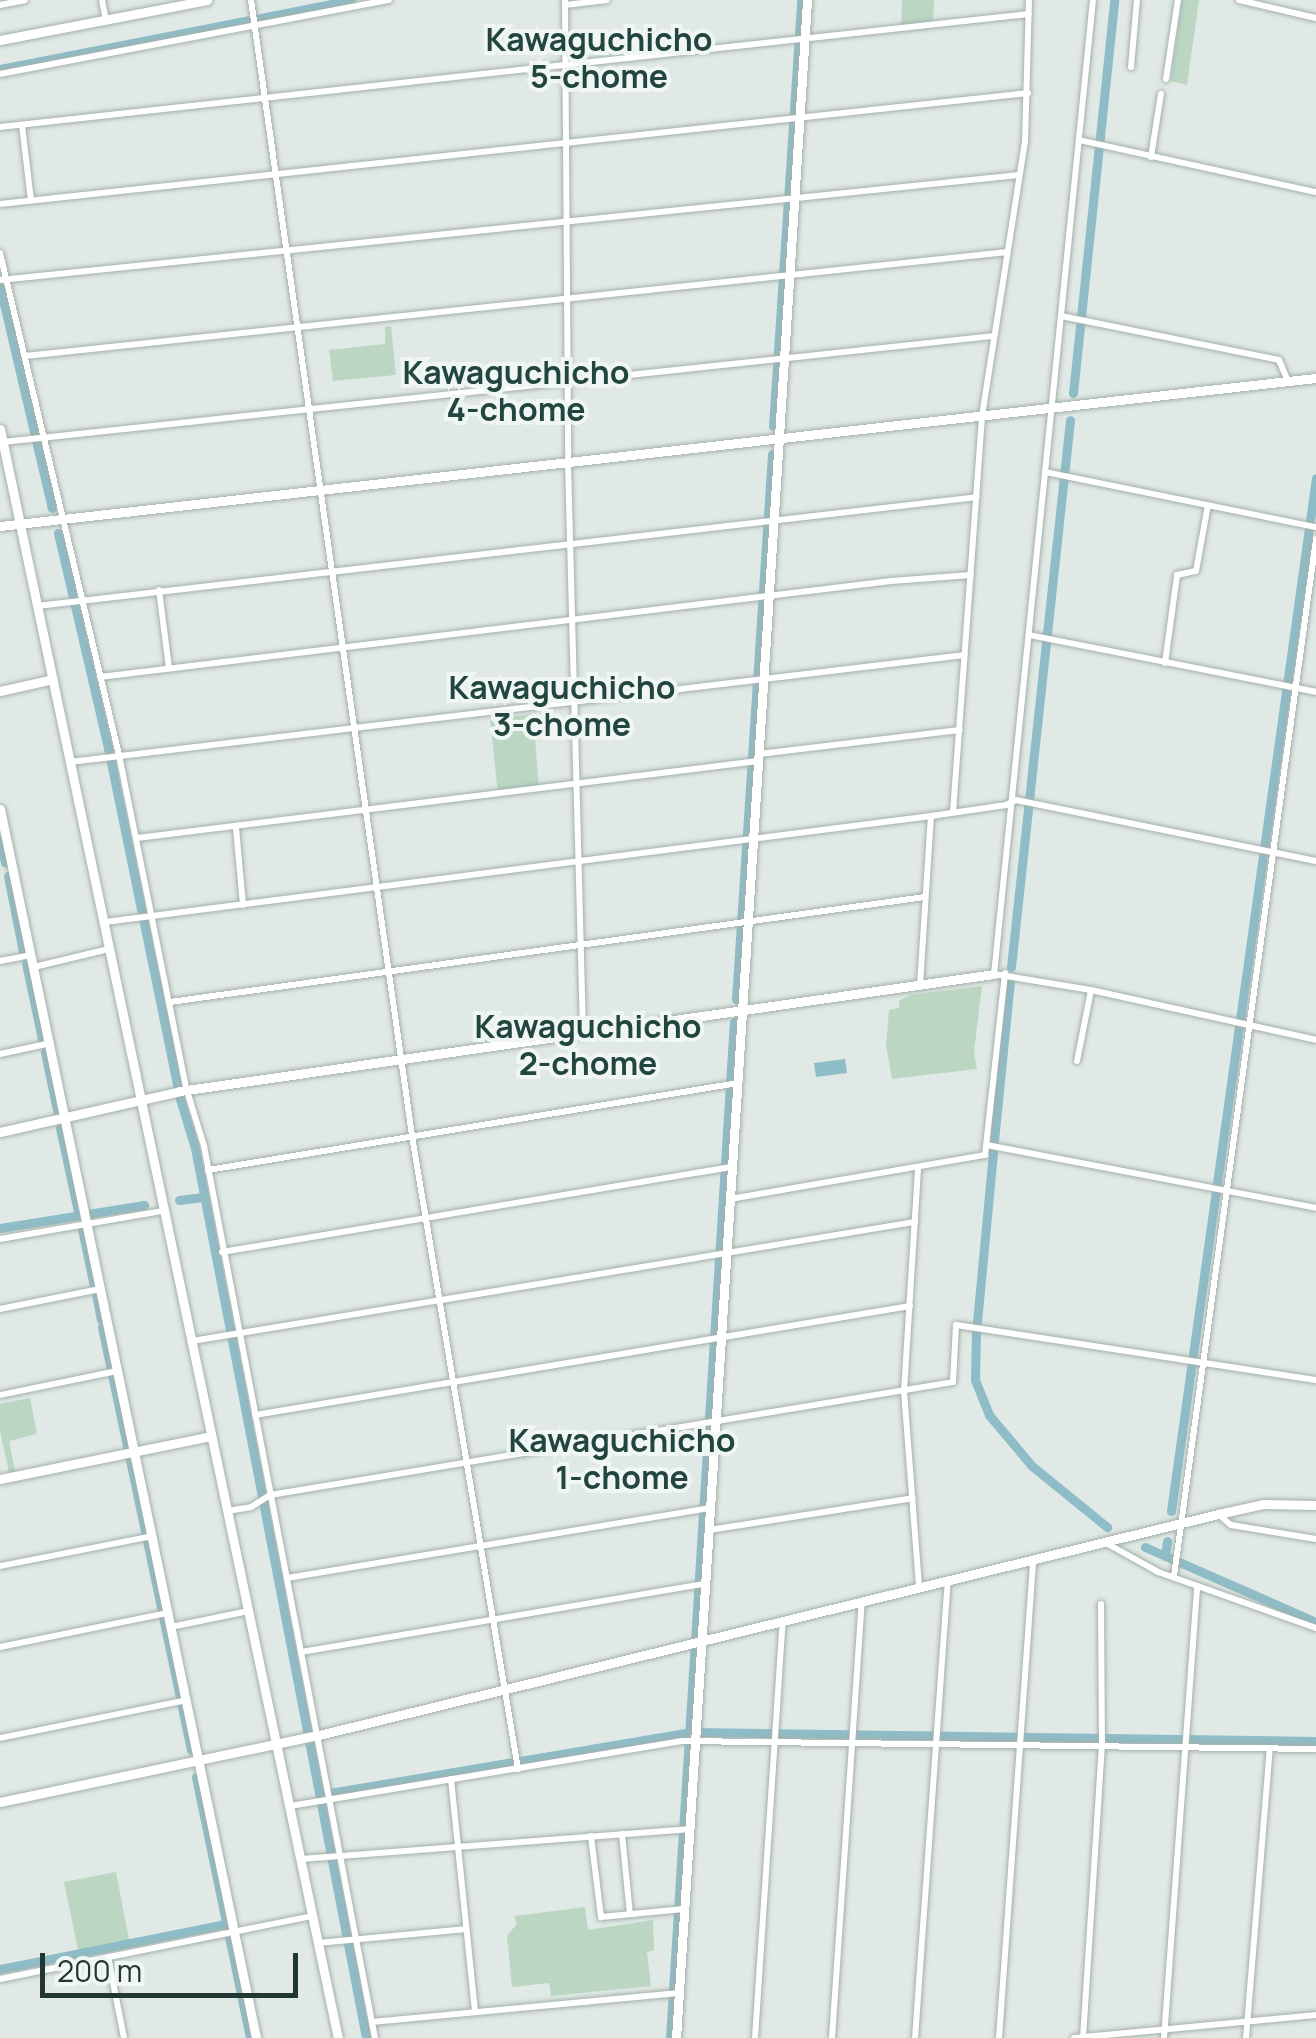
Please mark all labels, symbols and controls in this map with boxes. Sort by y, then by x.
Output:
district label: Kawaguchicho 5-chome [486,21,712,96]
district label: Kawaguchicho 4-chome [403,354,629,429]
district label: Kawaguchicho 3-chome [449,669,675,744]
district label: Kawaguchicho 2-chome [475,1008,701,1083]
district label: Kawaguchicho 1-chome [509,1422,735,1497]
scale bar [45,1933,302,1995]
text: 200 m [57,1950,142,1991]

